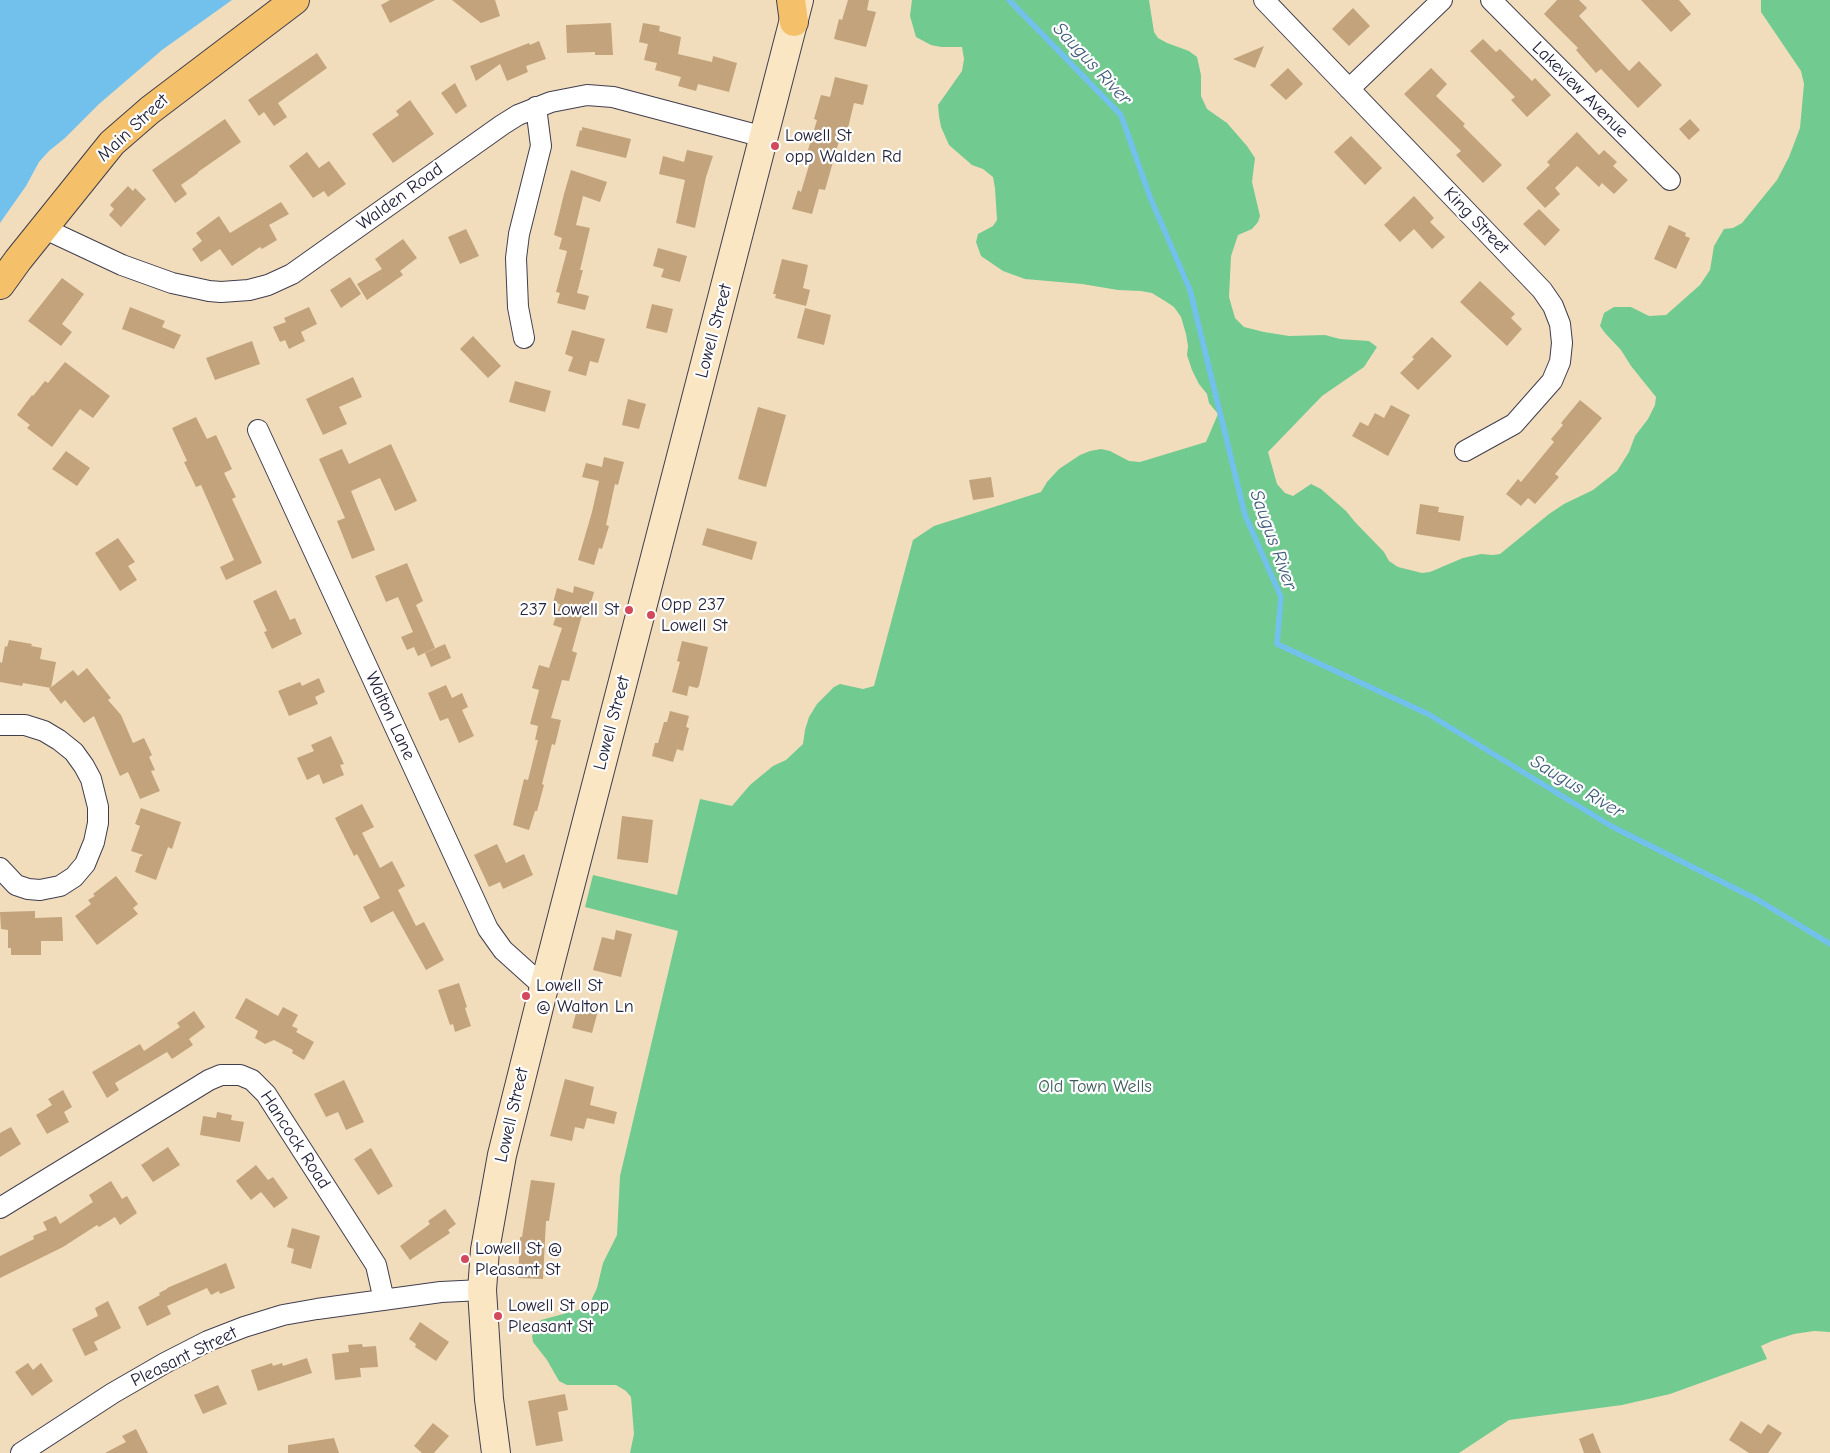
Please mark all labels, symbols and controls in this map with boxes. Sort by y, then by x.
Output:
water label: Saugus River [1048,18,1136,110]
street label: Lakeview Avenue [1527,37,1633,143]
street label: Main Street [93,90,173,166]
place label: Lowell St opp Walden Rd [785,125,902,168]
marker: Lowell St opp Walden Rd [769,140,781,152]
street label: Walden Road [353,159,447,235]
street label: King Street [1439,183,1513,259]
street label: Lowell Street [691,282,737,380]
water label: Saugus River [1244,487,1302,593]
place label: Opp 237 Lowell St [661,594,728,636]
place label: 237 Lowell St [519,599,619,621]
marker: 237 Lowell St [623,604,635,616]
marker: Opp 237 Lowell St [645,609,657,621]
street label: Walton Lane [360,669,420,763]
street label: Lowell Street [589,674,635,772]
water label: Saugus River [1526,750,1628,824]
place label: Lowell St @ Walton Ln [536,975,634,1018]
marker: Lowell St @ Walton Ln [520,990,532,1002]
street label: Lowell Street [491,1066,533,1164]
park label: Old Town Wells [1038,1076,1152,1098]
street label: Hancock Road [255,1087,335,1193]
place label: Lowell St @ Pleasant St [475,1238,562,1280]
marker: Lowell St @ Pleasant St [459,1253,471,1265]
place label: Lowell St opp Pleasant St [508,1295,609,1338]
marker: Lowell St opp Pleasant St [492,1310,504,1322]
street label: Pleasant Street [127,1322,241,1392]

